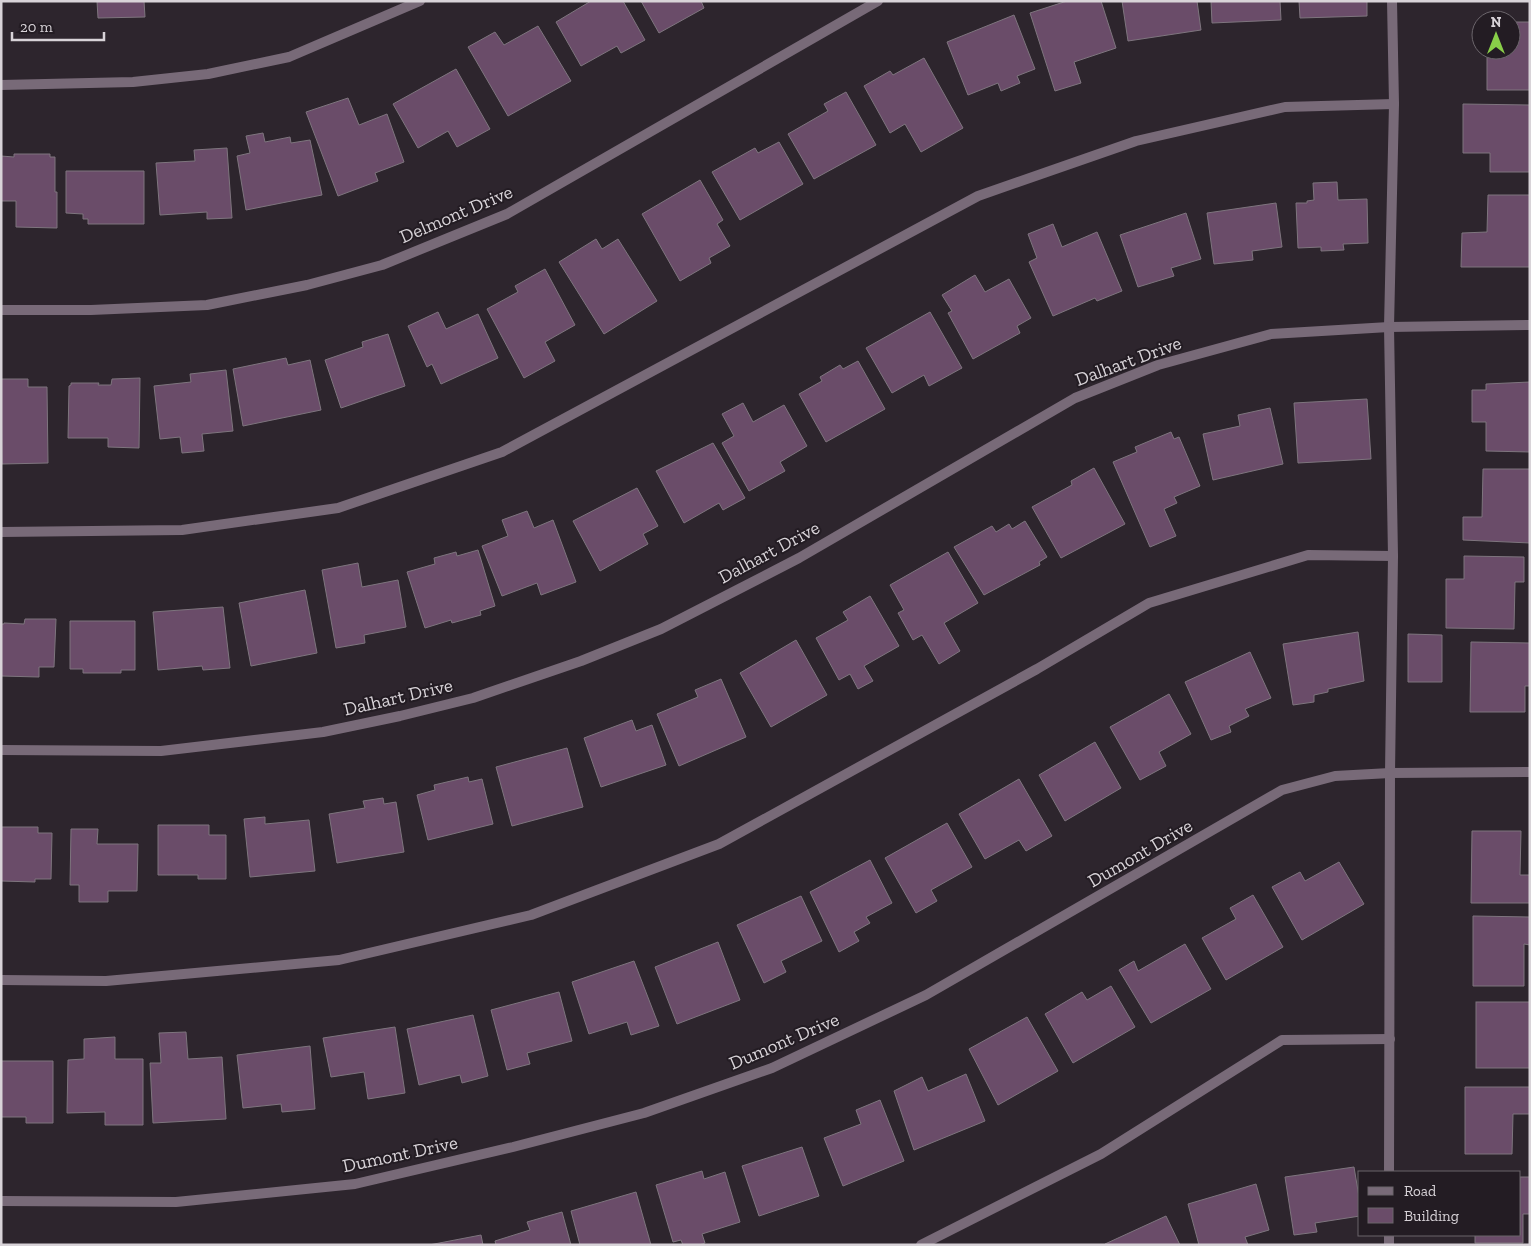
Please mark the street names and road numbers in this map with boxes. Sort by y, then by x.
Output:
street label: Delmont Drive [396,180,516,248]
street label: Dalhart Drive [1072,331,1184,391]
street label: Dalhart Drive [714,516,824,588]
street label: Dalhart Drive [341,673,455,721]
street label: Dumont Drive [1084,814,1197,892]
street label: Dumont Drive [726,1007,842,1074]
street label: Dumont Drive [340,1131,460,1177]

